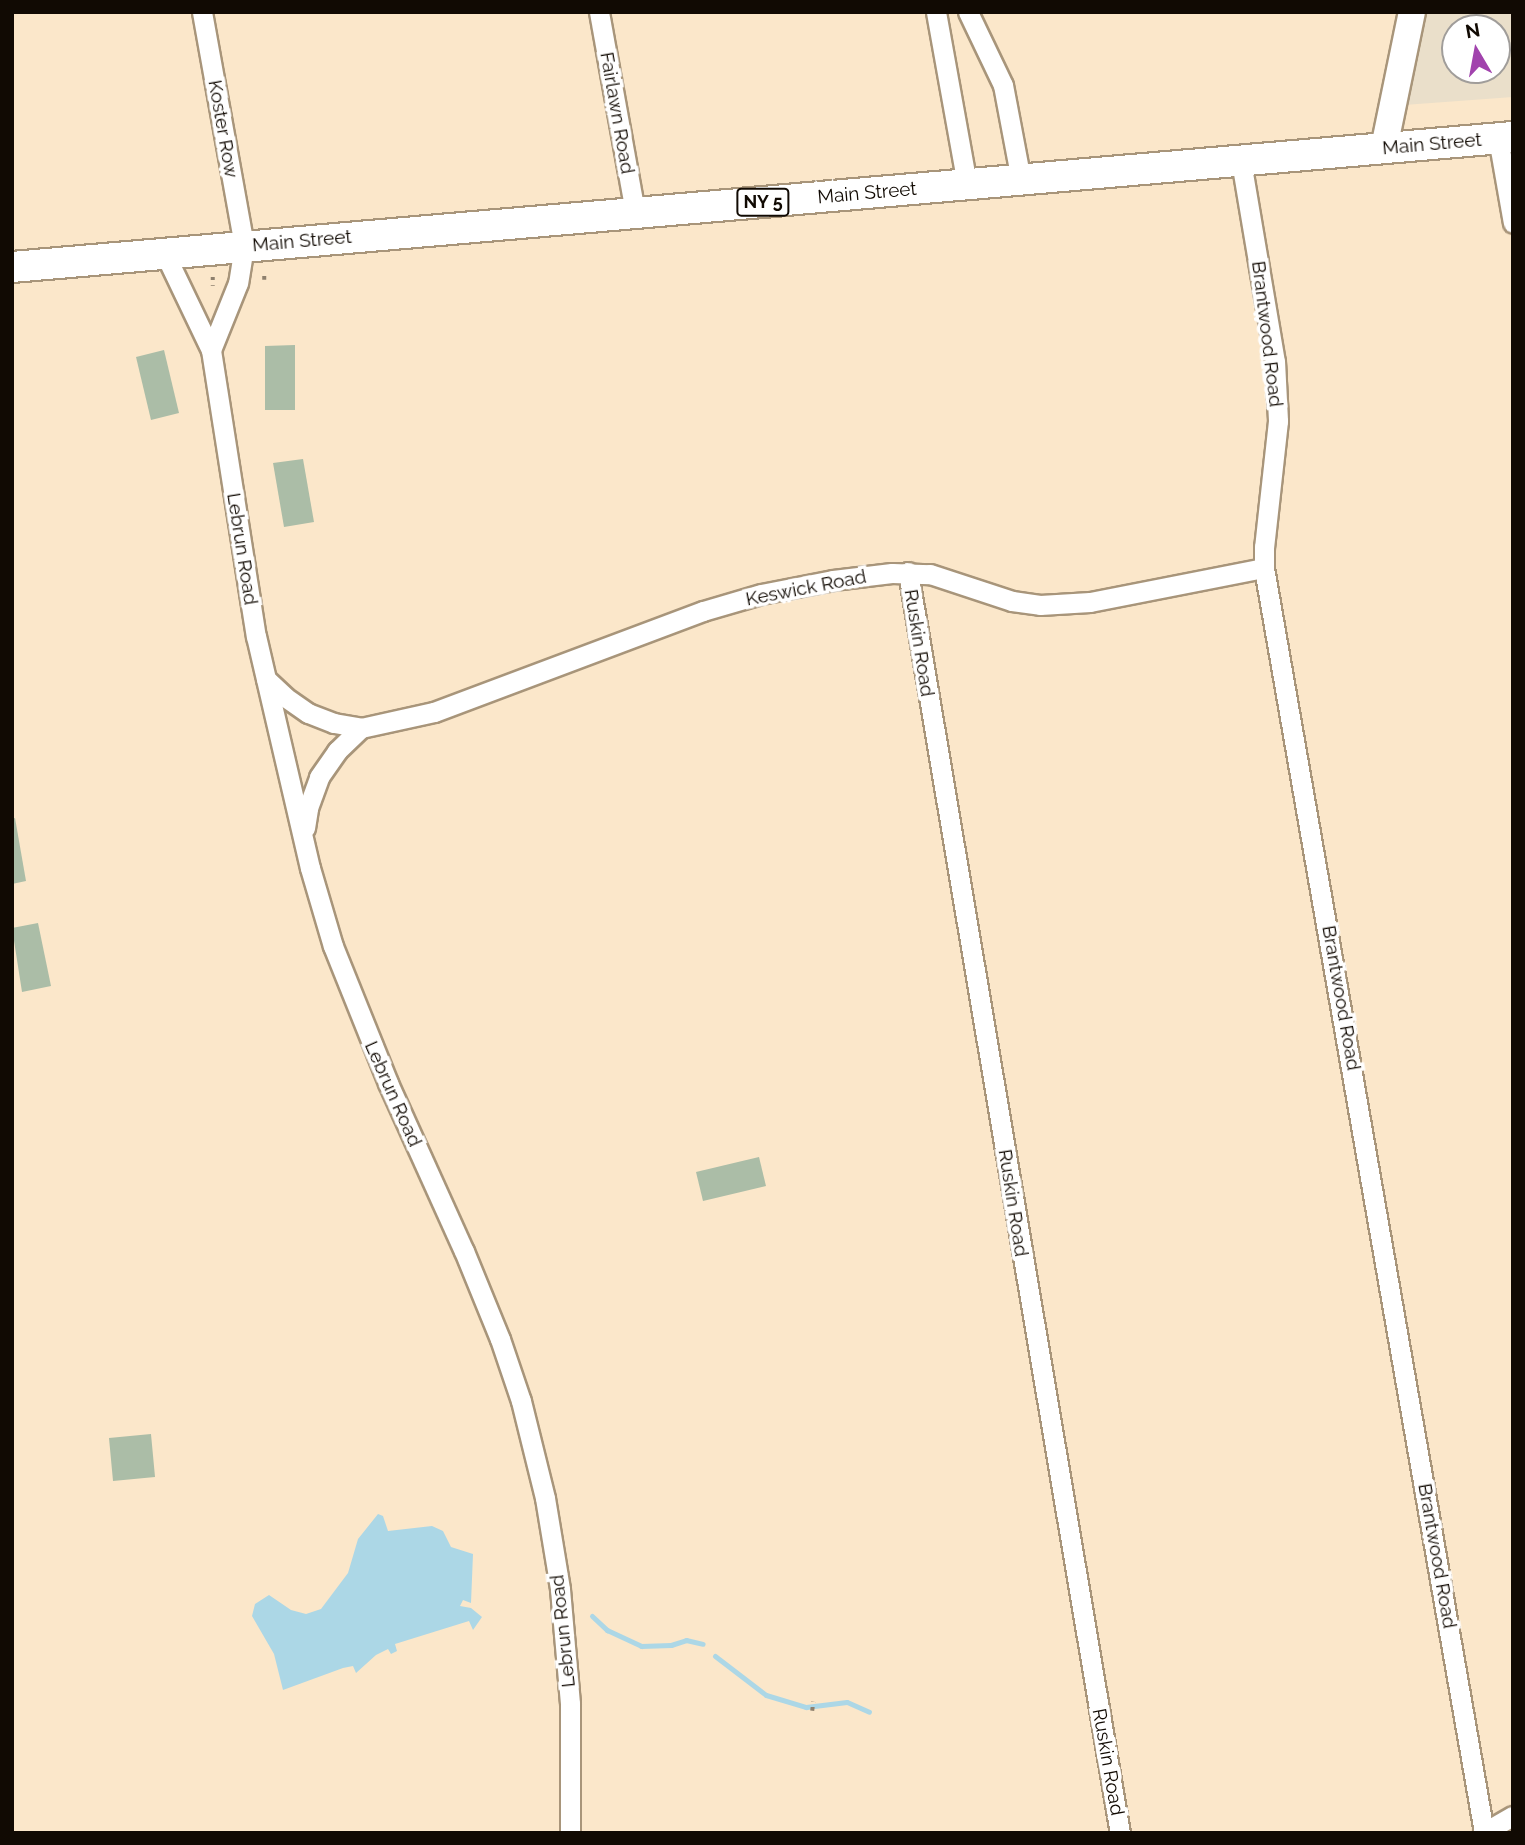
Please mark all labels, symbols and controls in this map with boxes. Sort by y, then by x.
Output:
north arrow [1441,14,1511,84]
text: N [1464,18,1482,42]
street label: Fairlawn Road [595,50,639,176]
street label: Koster Row [203,78,243,180]
street label: Main Street [1381,128,1483,160]
street label: Main Street [816,177,918,209]
road number: NY 5 [735,188,791,216]
street label: Main Street [251,225,353,257]
street label: Brantwood Road [1247,260,1287,408]
street label: Lebrun Road [222,491,262,607]
street label: Keswick Road [744,565,868,611]
street label: Ruskin Road [899,588,939,698]
street label: Brantwood Road [1317,924,1365,1072]
street label: Lebrun Road [360,1038,426,1150]
street label: Ruskin Road [993,1148,1033,1258]
street label: Brantwood Road [1413,1482,1461,1630]
street label: Lebrun Road [546,1574,580,1688]
street label: Ruskin Road [1087,1707,1129,1817]

